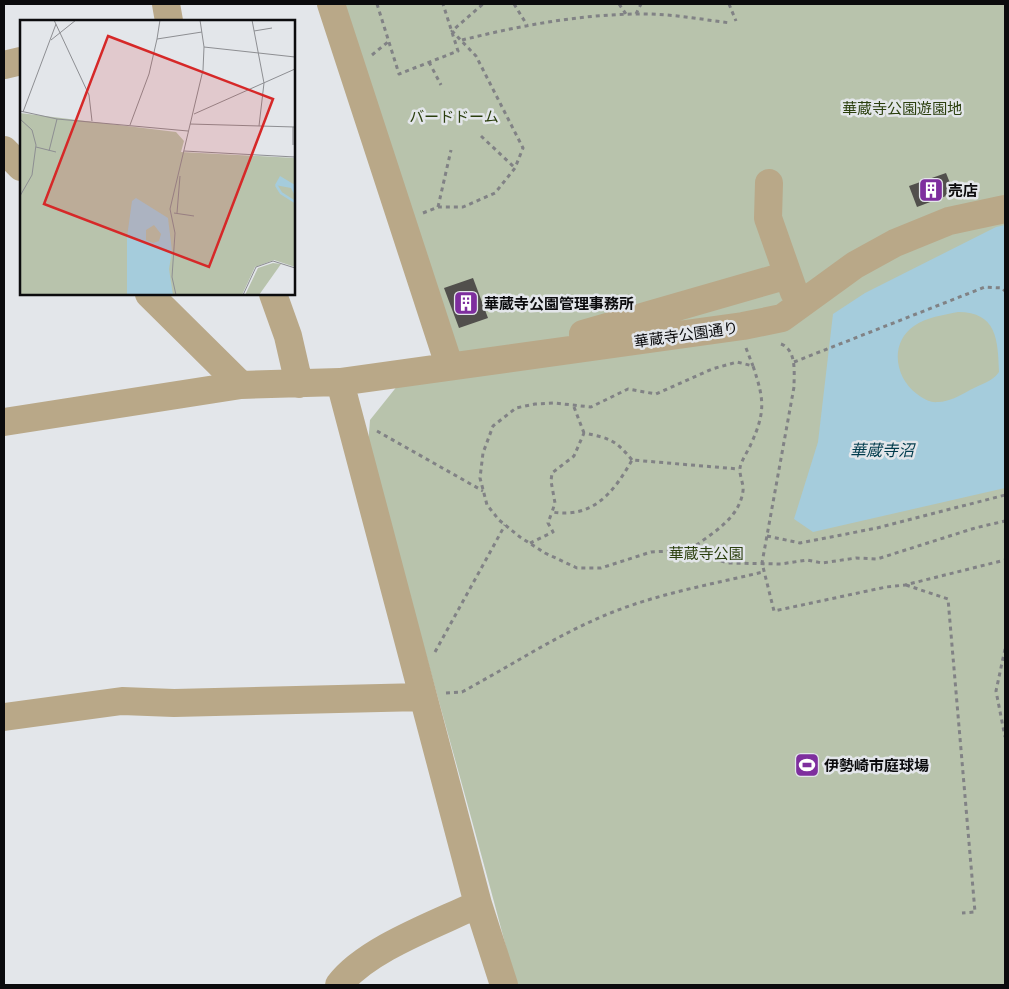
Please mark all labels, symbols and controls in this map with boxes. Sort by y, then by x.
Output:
inset map [20,20,295,295]
park label: 華蔵寺公園遊園地 [842,99,962,117]
park label: バードドーム [409,107,499,125]
building icon: 売店 [918,177,944,203]
place label: 売店 [948,181,978,199]
building icon: 華蔵寺公園管理事務所 [453,290,479,316]
place label: 華蔵寺公園管理事務所 [484,294,634,312]
street label: 華蔵寺公園通り [633,318,739,350]
water label: 華蔵寺沼 [850,440,916,459]
park label: 華蔵寺公園 [668,544,744,562]
sports icon: 伊勢崎市庭球場 [794,752,820,778]
place label: 伊勢崎市庭球場 [824,756,929,774]

